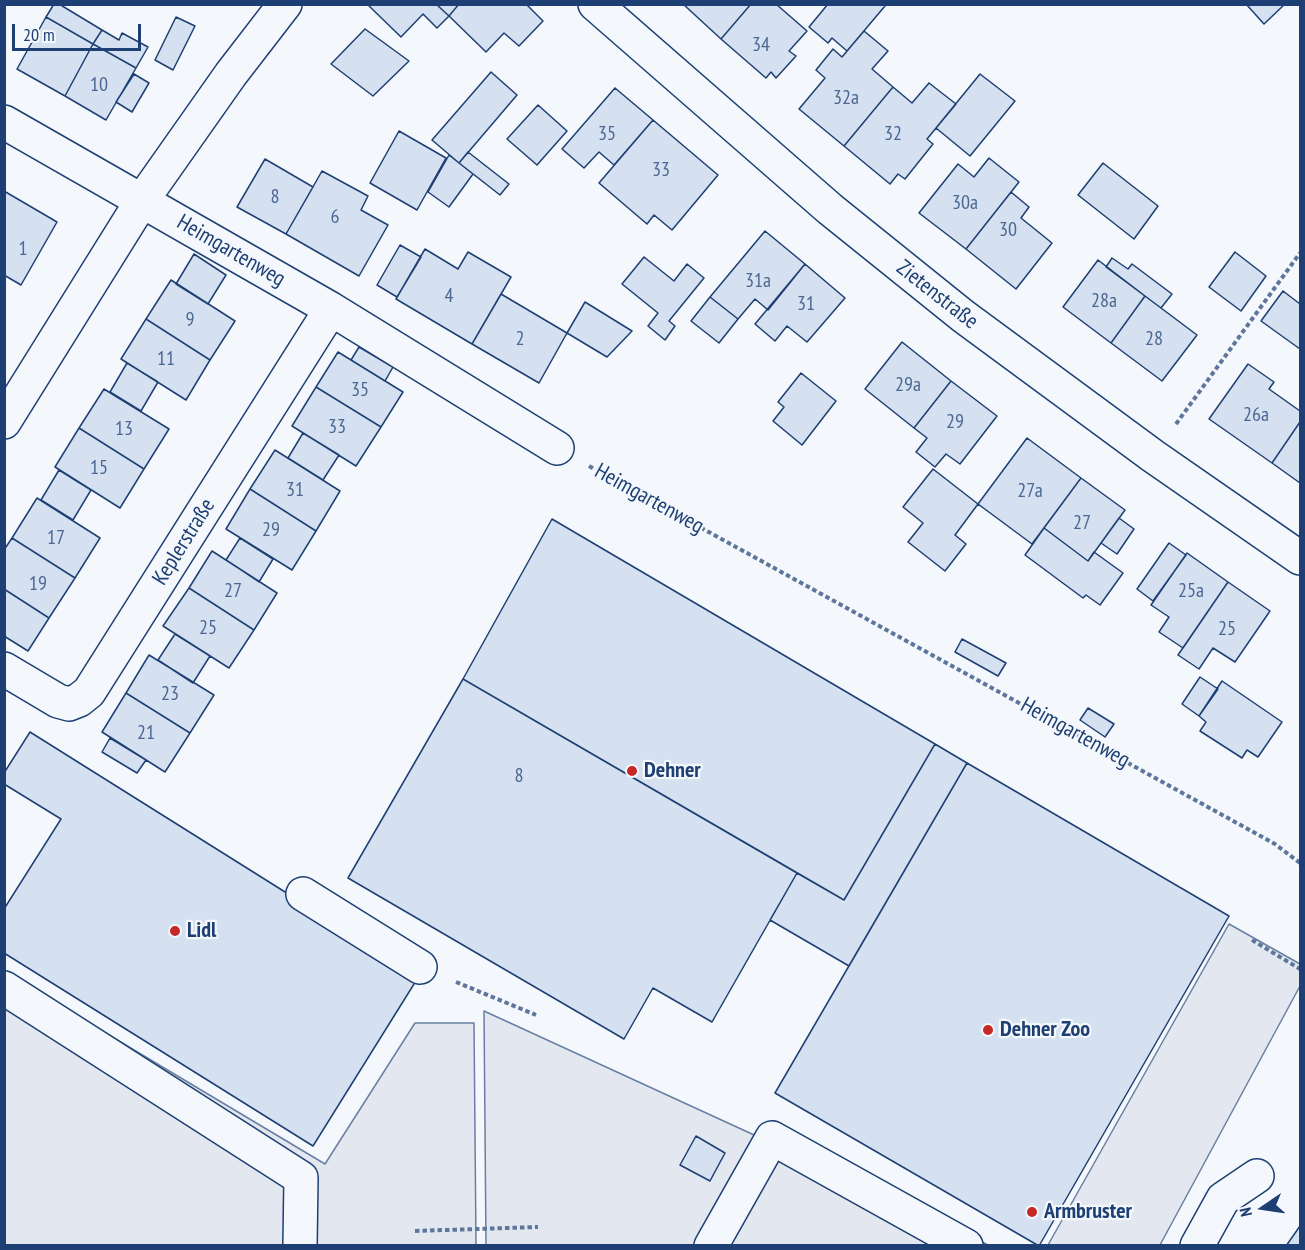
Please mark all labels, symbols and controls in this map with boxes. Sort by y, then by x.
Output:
scale bar [15,12,144,50]
text: 20 m [23,23,55,46]
house number: 34 [752,33,770,57]
house number: 10 [90,73,108,97]
house number: 32a [833,86,859,110]
house number: 35 [598,122,616,146]
house number: 32 [884,122,902,146]
house number: 33 [652,158,670,182]
house number: 8 [271,185,279,209]
house number: 30a [952,191,978,215]
house number: 6 [331,205,339,229]
street label: Heimgartenweg [172,209,290,293]
house number: 30 [999,218,1017,242]
house number: 1 [19,237,27,261]
street label: Zietenstraße [891,255,983,335]
house number: 31a [745,269,771,293]
house number: 4 [445,284,453,308]
house number: 28a [1091,289,1117,313]
house number: 31 [797,292,815,316]
house number: 9 [186,308,194,332]
house number: 2 [516,327,524,351]
house number: 28 [1145,327,1163,351]
house number: 11 [157,347,175,371]
house number: 29a [895,373,921,397]
house number: 35 [351,378,369,402]
house number: 26a [1243,403,1269,427]
house number: 29 [946,410,964,434]
house number: 33 [328,415,346,439]
house number: 13 [115,417,133,441]
house number: 15 [90,456,108,480]
street label: Heimgartenweg [590,458,708,540]
house number: 31 [286,478,304,502]
house number: 27a [1017,479,1043,503]
street label: Keplerstraße [147,494,221,590]
house number: 27 [1073,511,1091,535]
house number: 29 [262,518,280,542]
house number: 17 [47,526,65,550]
house number: 19 [29,572,47,596]
house number: 27 [224,579,242,603]
house number: 25a [1178,579,1204,603]
house number: 25 [199,616,217,640]
house number: 25 [1218,617,1236,641]
house number: 23 [161,682,179,706]
street label: Heimgartenweg [1016,692,1134,774]
house number: 21 [137,721,155,745]
place label: Dehner [644,758,701,784]
house number: 8 [515,764,523,788]
marker: Dehner [625,764,639,778]
place label: Lidl [187,918,216,944]
marker: Lidl [168,924,182,938]
place label: Dehner Zoo [1000,1017,1090,1043]
marker: Dehner Zoo [981,1023,995,1037]
north arrow [1233,1178,1293,1238]
place label: Armbruster [1044,1199,1132,1225]
marker: Armbruster [1025,1205,1039,1219]
text: N [1235,1206,1256,1219]

